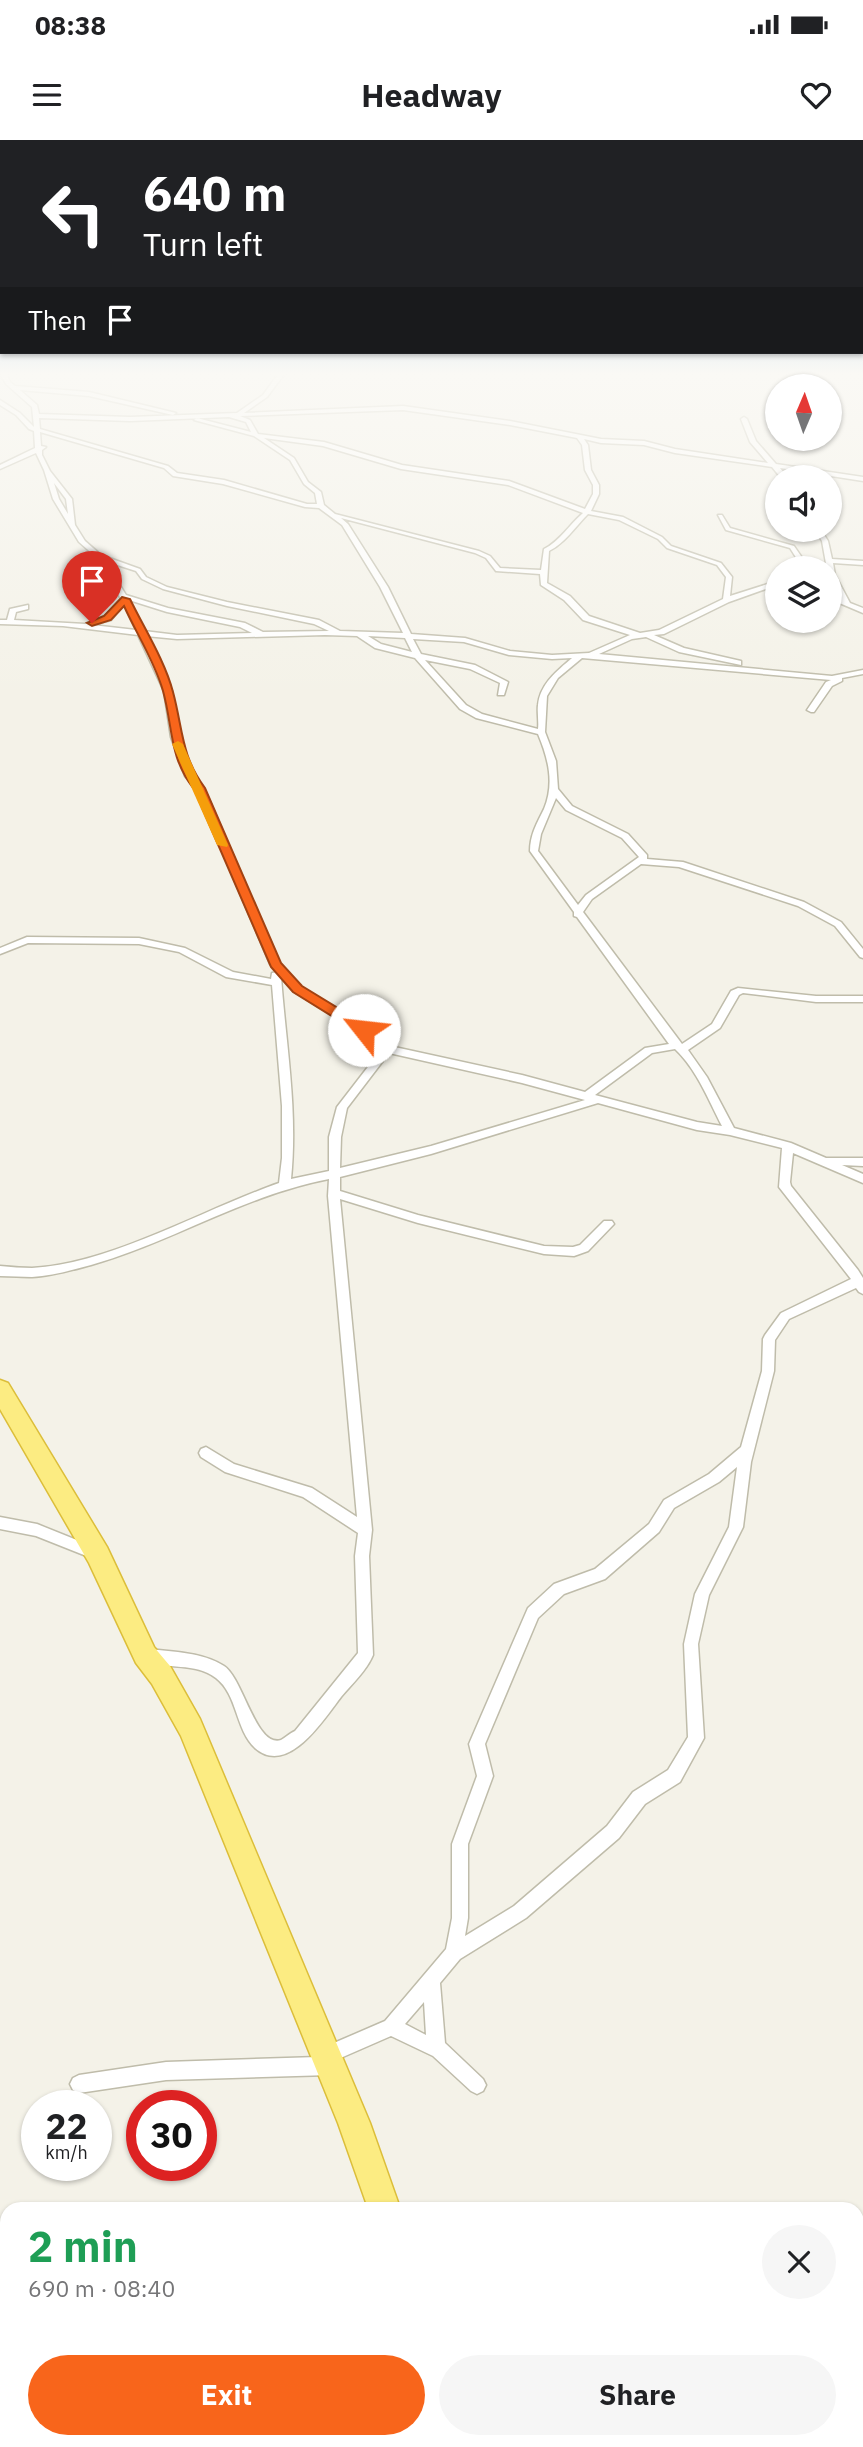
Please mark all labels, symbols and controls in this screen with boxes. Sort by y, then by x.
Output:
text: 08:38 [35,8,106,42]
text: Headway [361,74,502,116]
icon: menu [28,76,66,114]
icon: heart [797,76,835,114]
text: 640 m [143,161,287,224]
icon: left [28,168,119,259]
text: Turn left [143,223,263,265]
icon: arrive [101,301,139,339]
text: Then [28,303,87,337]
north arrow [765,374,842,452]
map controls [765,374,842,633]
button: sound [765,465,842,542]
pin [62,551,122,623]
button: layers [765,556,842,633]
icon: arrive [73,562,111,600]
position arrow [327,993,401,1067]
speed limit sign: 30 [126,2090,217,2181]
text: 22 [45,2103,88,2149]
text: km/h [45,2141,88,2164]
text: 2 min [28,2219,138,2274]
button: close [762,2225,836,2299]
text: 690 m · 08:40 [28,2273,175,2303]
button: Exit [28,2355,425,2435]
button: Share [439,2355,836,2435]

